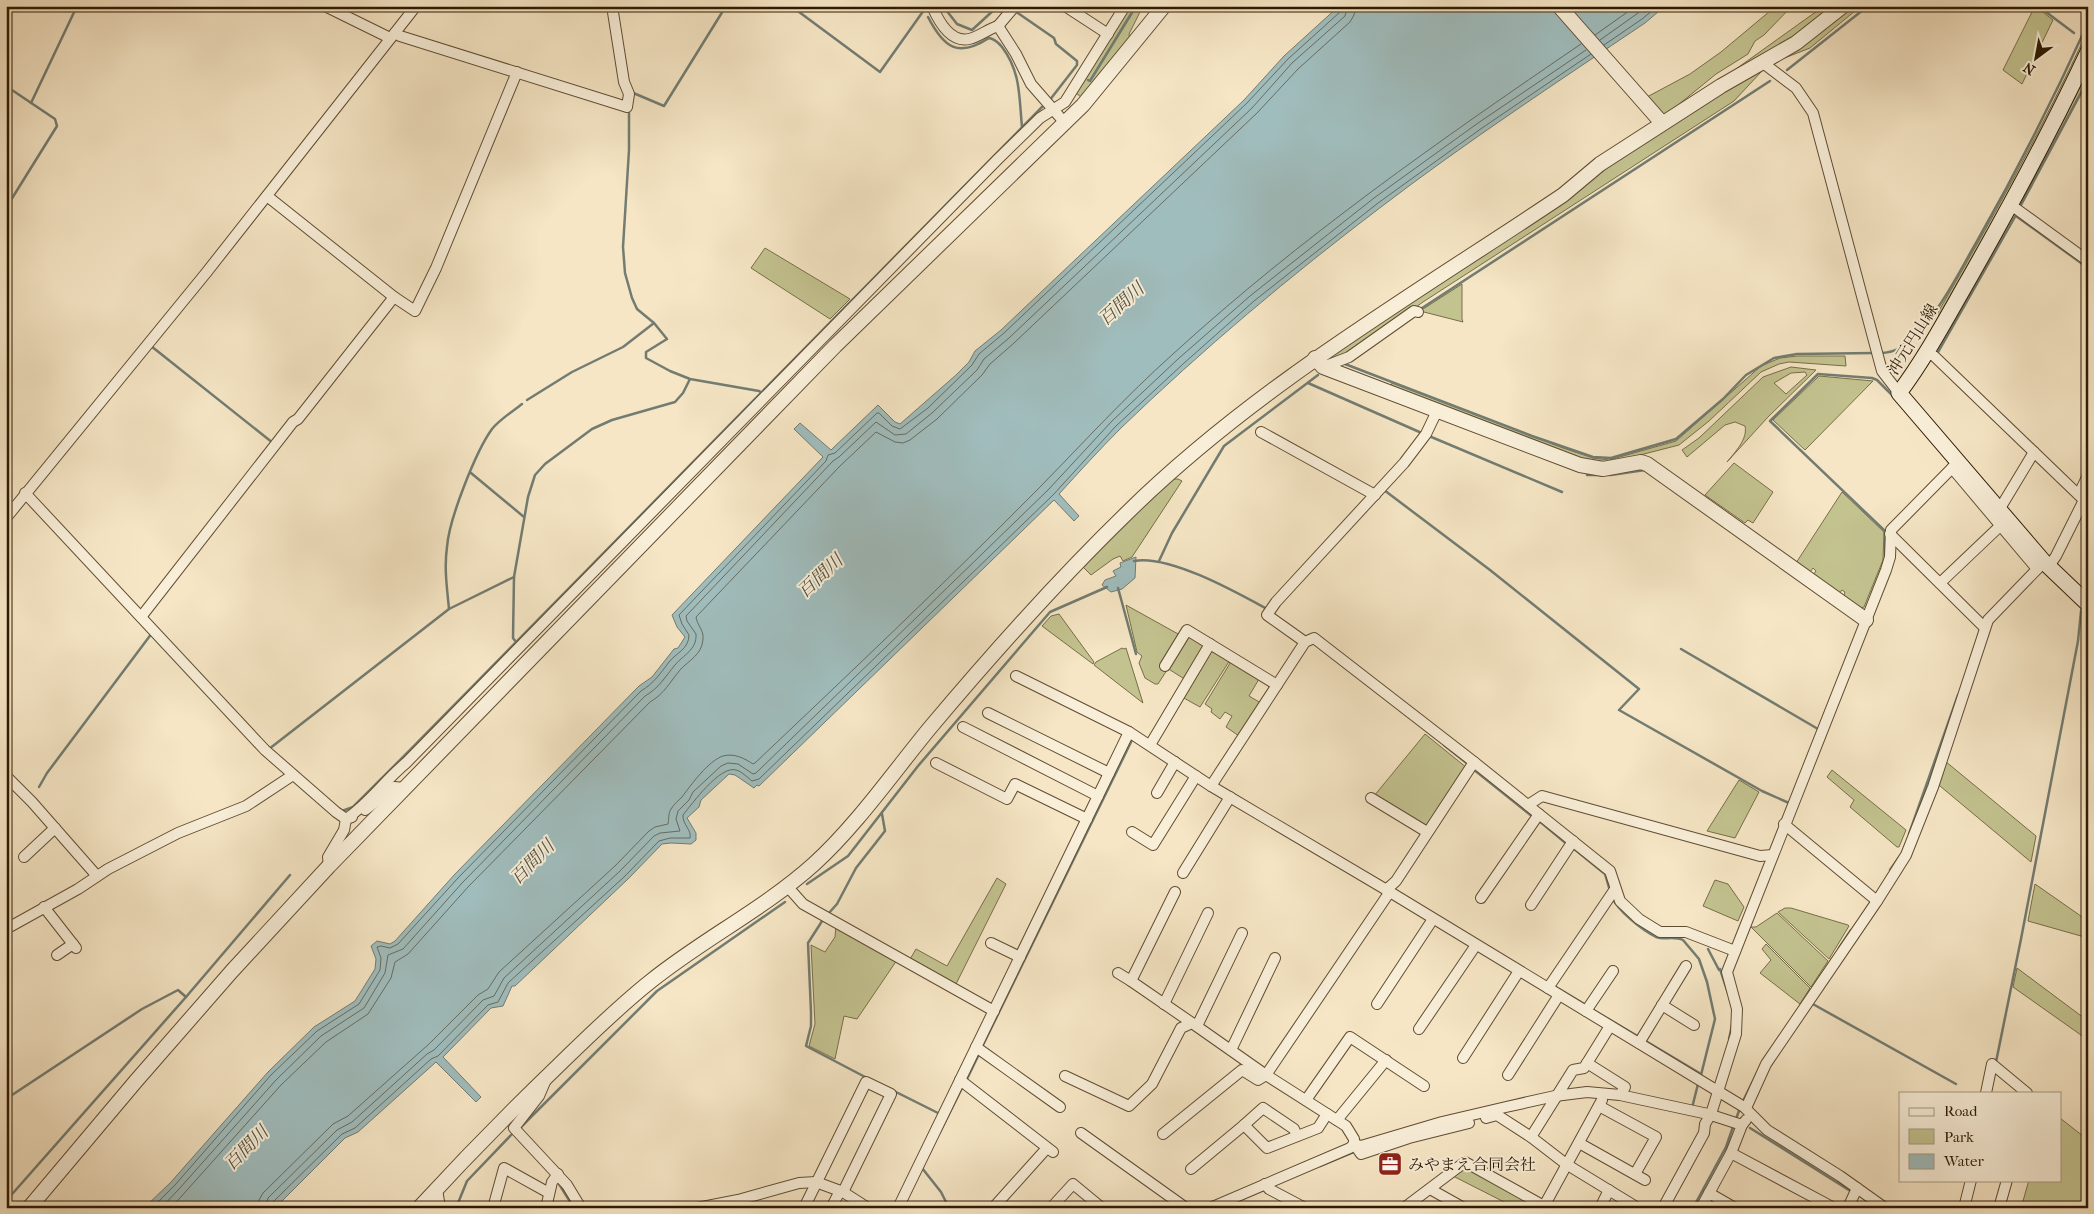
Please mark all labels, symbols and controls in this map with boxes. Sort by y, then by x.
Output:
north arrow [2012,32,2062,82]
text: N [2020,58,2038,79]
water label: 百間川 [1094,277,1150,330]
street label: 沖元円山線 [1883,300,1942,378]
water label: 百間川 [793,549,849,602]
water label: 百間川 [506,834,560,889]
legend [1899,1092,2062,1182]
text: Road [1944,1102,1978,1120]
water label: 百間川 [220,1120,274,1175]
text: Park [1944,1128,1974,1146]
office icon: みやまえ合同会社 [1377,1151,1403,1177]
text: Water [1943,1152,1984,1170]
place label: みやまえ合同会社 [1408,1155,1536,1174]

